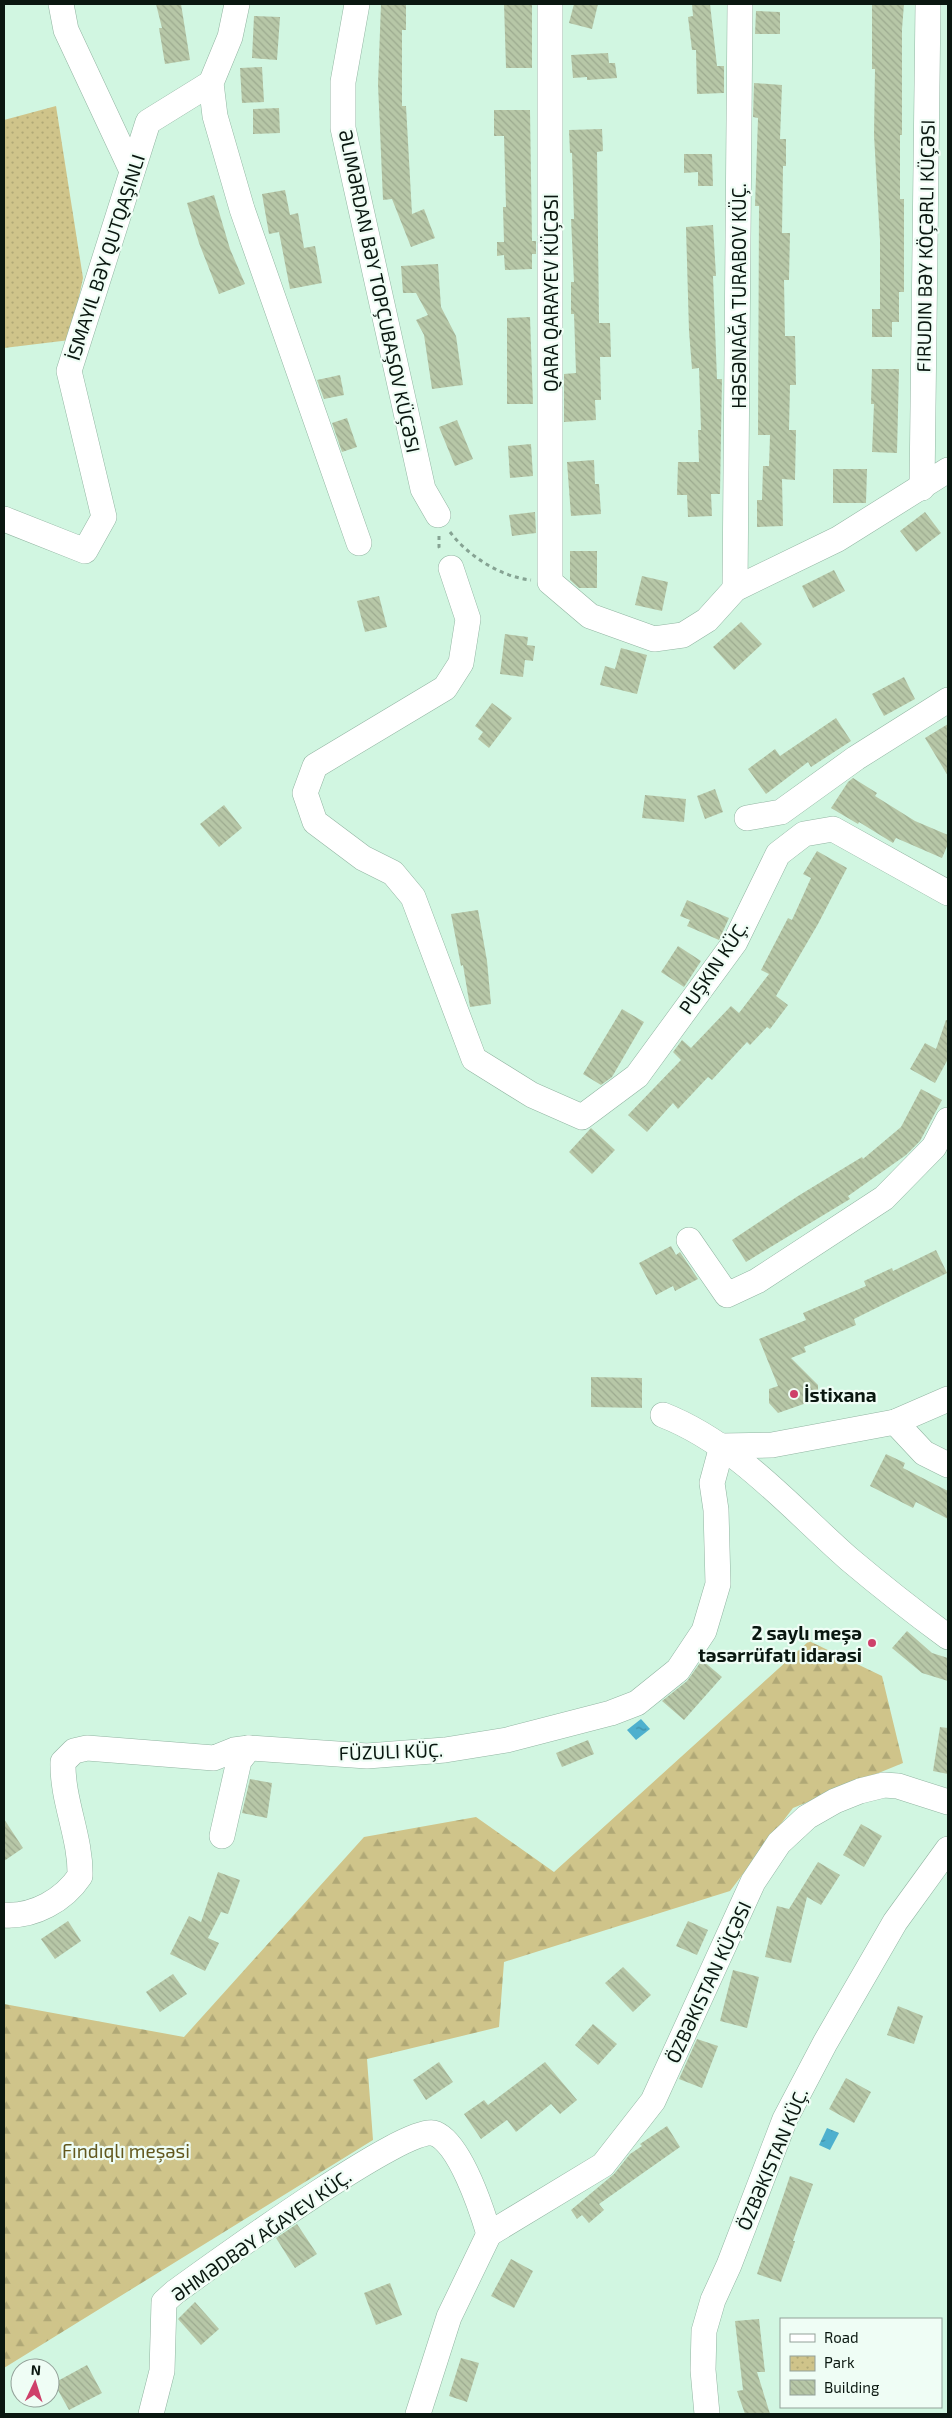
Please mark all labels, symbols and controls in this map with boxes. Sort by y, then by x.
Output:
street label: FIRUDIN BƏY KÖÇƏRLI KÜÇƏSI [911,120,940,373]
street label: ƏLIMƏRDAN BƏY TOPÇUBAŞOV KÜÇƏSI [333,127,426,455]
street label: İSMAYIL BƏY QUTQAŞINLI [61,151,150,363]
street label: HƏSƏNAĞA TURABOV KÜÇ. [727,183,751,409]
street label: QARA QARAYEV KÜÇƏSI [539,194,563,392]
street label: PUŞKIN KÜÇ. [673,916,753,1019]
place label: İstixana [804,1383,877,1406]
marker: İstixana [788,1388,800,1400]
place label: 2 saylı meşə təsərrüfatı idarəsi [698,1621,862,1666]
marker: 2 saylı meşə təsərrüfatı idarəsi [866,1637,878,1649]
street label: FÜZULI KÜÇ. [338,1738,444,1765]
street label: ÖZBƏKISTAN KÜÇƏSI [660,1897,756,2067]
street label: ÖZBƏKISTAN KÜÇ. [732,2084,813,2234]
park label: Fındıqlı meşəsi [62,2139,190,2163]
street label: ƏHMƏDBƏY AĞAYEV KÜÇ. [167,2164,356,2307]
legend [780,2318,942,2408]
text: Road [824,2328,859,2346]
text: Park [824,2353,855,2371]
north arrow [10,2358,60,2408]
text: N [30,2361,42,2378]
text: Building [824,2378,880,2396]

